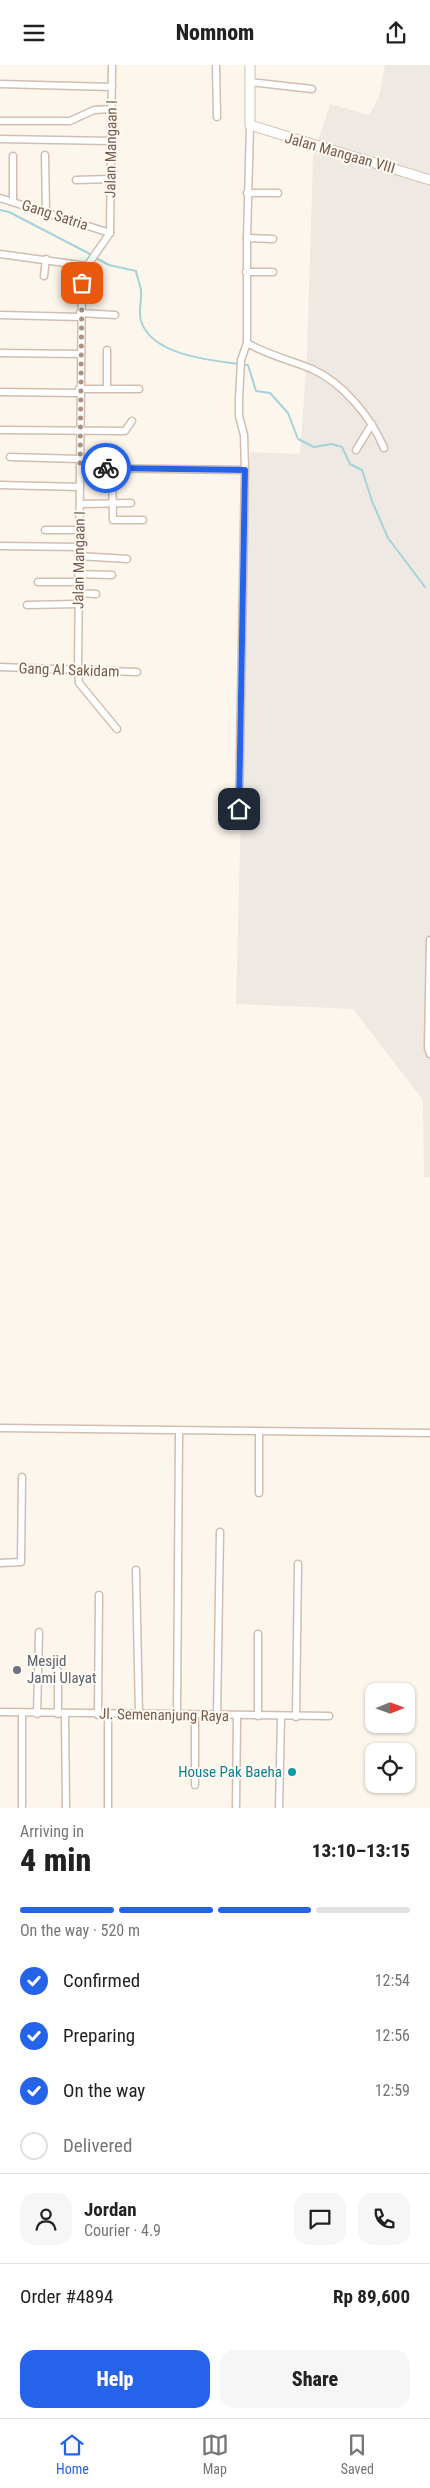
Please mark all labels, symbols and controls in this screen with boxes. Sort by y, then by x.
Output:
icon: menu [20,19,48,47]
icon: share [382,19,410,47]
text: Nomnom [176,20,254,45]
street label: Jalan Mangaan I [101,100,121,198]
street label: Jalan Mangaan VIII [283,129,397,177]
street label: Gang Satria [20,196,90,234]
pin [61,262,103,304]
icon: bag [68,269,96,297]
courier [81,443,131,493]
icon: bike [92,454,120,482]
street label: Jalan Mangaan I [69,511,89,609]
street label: Gang Al Sakidam [18,659,120,681]
pin [218,788,260,830]
icon: home [225,795,253,823]
place label: Mesjid Jami Ulayat [27,1652,96,1687]
marker: Mesjid Jami Ulayat [11,1664,23,1676]
north arrow [365,1683,415,1733]
map controls [365,1683,415,1793]
street label: Jl. Semenanjung Raya [99,1705,229,1725]
button: locate [365,1743,415,1793]
place label: House Pak Baeha [178,1763,282,1781]
marker: House Pak Baeha [286,1766,298,1778]
text: Arriving in [20,1822,84,1841]
text: 13:10–13:15 [312,1839,410,1862]
text: 4 min [20,1841,91,1879]
text: On the way · 520 m [20,1921,140,1940]
icon: check [20,1967,48,1995]
text: Confirmed [63,1969,140,1992]
text: 12:54 [375,1971,410,1990]
icon: check [20,2022,48,2050]
text: Preparing [63,2024,135,2047]
text: 12:56 [375,2026,410,2045]
icon: check [20,2077,48,2105]
text: On the way [63,2079,145,2102]
text: 12:59 [375,2081,410,2100]
text: Delivered [63,2134,132,2157]
button: person [20,2193,72,2245]
button: chat [294,2193,346,2245]
button: phone [358,2193,410,2245]
text: Jordan [84,2198,137,2221]
text: Courier · 4.9 [84,2221,161,2240]
text: Order #4894 [20,2285,113,2308]
text: Rp 89,600 [333,2285,410,2308]
button: Help [20,2350,210,2408]
button: Share [220,2350,410,2408]
tab: Home [56,2431,89,2477]
tab: Map [201,2431,229,2477]
tab: Saved [341,2431,374,2477]

